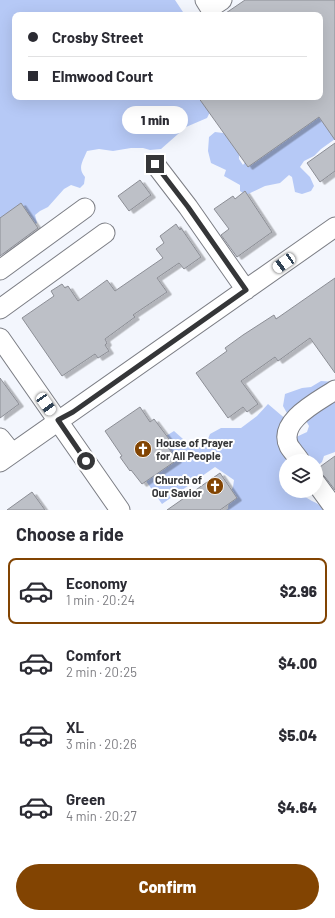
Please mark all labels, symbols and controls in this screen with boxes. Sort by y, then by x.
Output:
text: Crosby Street [52,28,143,46]
text: Elmwood Court [52,67,153,85]
callout: 1 min [122,106,188,134]
text: 1 min [141,112,169,128]
route end [146,155,164,173]
car [271,251,297,275]
car [34,391,58,417]
place label: House of Prayer for All People [156,436,234,462]
church icon: House of Prayer for All People [133,439,153,459]
route start [77,452,95,470]
map controls [279,454,323,498]
button: layers [279,454,323,498]
place label: Church of Our Savior [152,473,203,499]
church icon: Church of Our Savior [205,476,225,496]
text: Choose a ride [16,523,124,545]
icon: car [18,573,54,609]
text: Economy [66,574,127,592]
text: $2.96 [280,582,317,600]
text: 1 min · 20:24 [66,592,135,608]
icon: car [18,645,54,681]
text: Comfort [66,646,121,664]
text: $4.00 [278,654,317,672]
text: 2 min · 20:25 [66,664,137,680]
icon: car [18,717,54,753]
text: XL [66,718,84,736]
text: $5.04 [279,726,317,744]
text: 3 min · 20:26 [66,736,137,752]
icon: car [18,789,54,825]
text: Green [66,790,105,808]
text: $4.64 [277,798,317,816]
text: 4 min · 20:27 [66,808,137,824]
button: Confirm [16,864,319,910]

